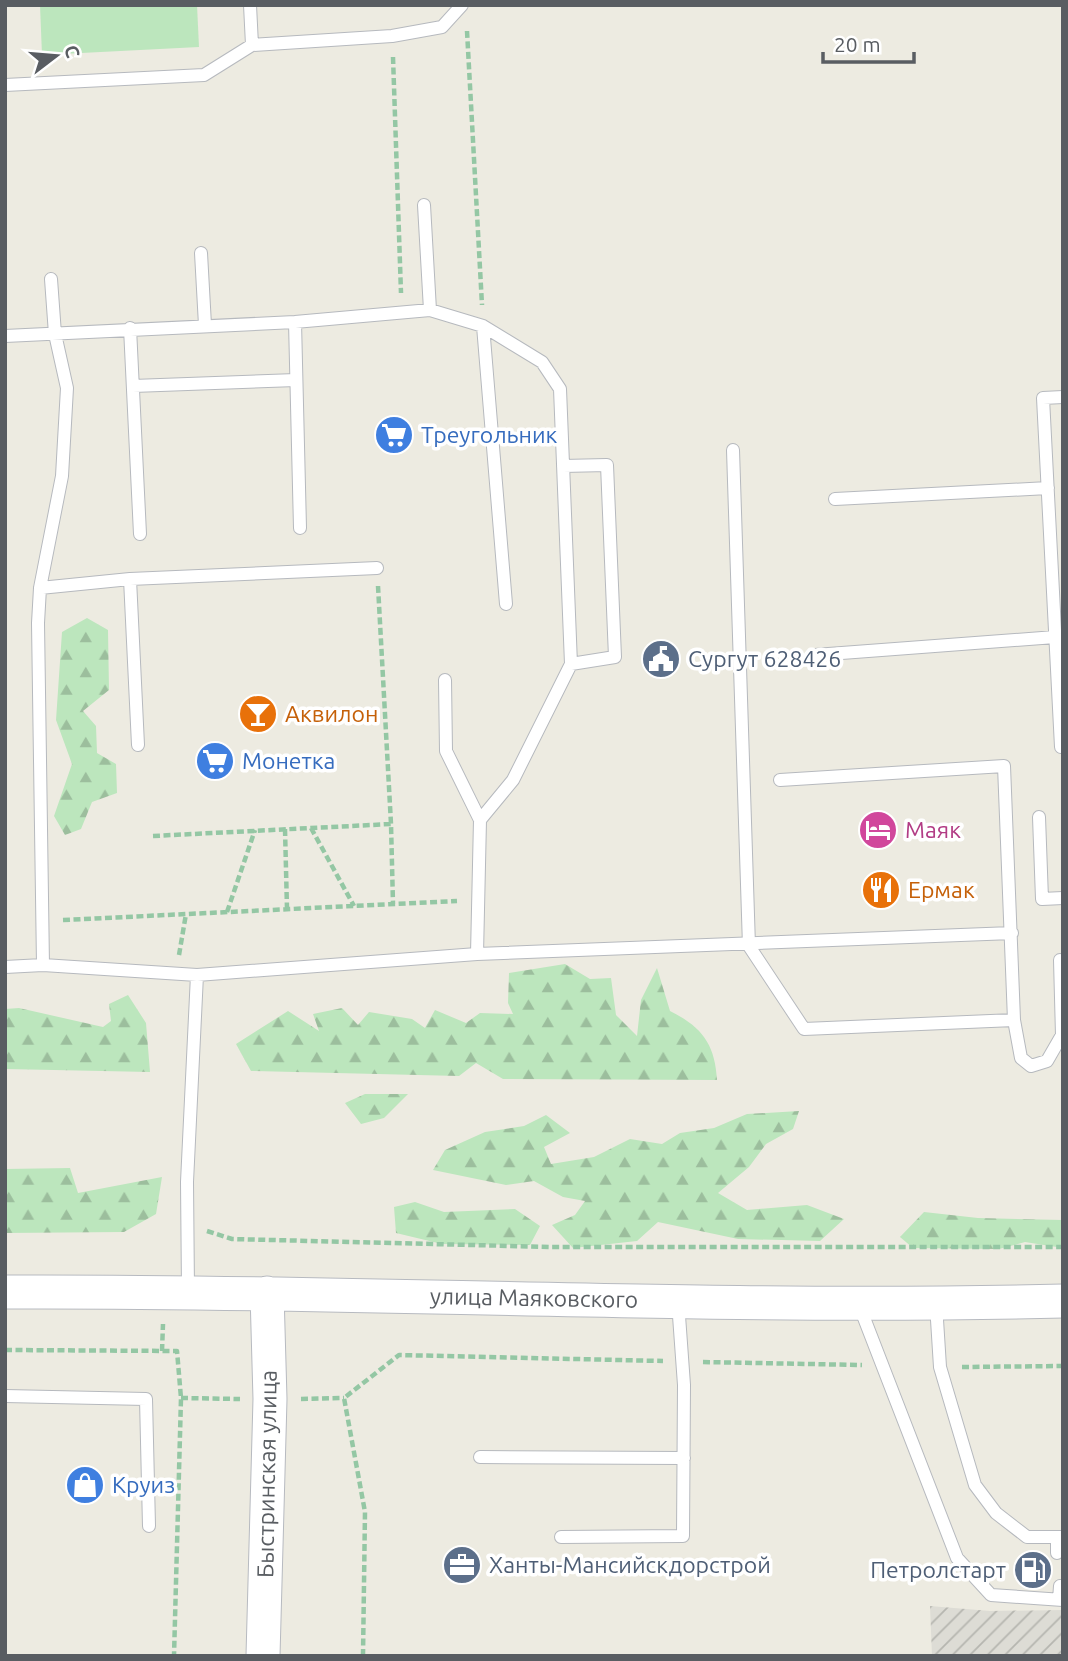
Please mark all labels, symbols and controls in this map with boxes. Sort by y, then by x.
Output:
north arrow [21,21,91,91]
scale bar [823,21,914,65]
text: 20 m [834,32,881,56]
text: С [60,42,85,60]
supermarket icon: Треугольник [373,414,415,456]
place label: Треугольник [421,422,558,447]
public building icon: Сургут 628426 [640,638,682,680]
place label: Сургут 628426 [688,646,841,671]
bar icon: Аквилон [237,693,279,735]
place label: Аквилон [285,701,378,726]
supermarket icon: Монетка [194,740,236,782]
place label: Монетка [242,748,335,773]
hotel icon: Маяк [857,809,899,851]
place label: Маяк [905,817,961,842]
restaurant icon: Ермак [860,869,902,911]
place label: Ермак [908,877,975,902]
street label: улица Маяковского [430,1283,638,1312]
street label: Быстринская улица [252,1370,281,1578]
shop icon: Круиз [64,1464,106,1506]
place label: Круиз [112,1472,175,1497]
office icon: Ханты-Мансийскдорстрой [441,1544,483,1586]
fuel station icon: Петролстарт [1012,1549,1054,1591]
place label: Ханты-Мансийскдорстрой [489,1552,771,1577]
place label: Петролстарт [870,1557,1006,1582]

